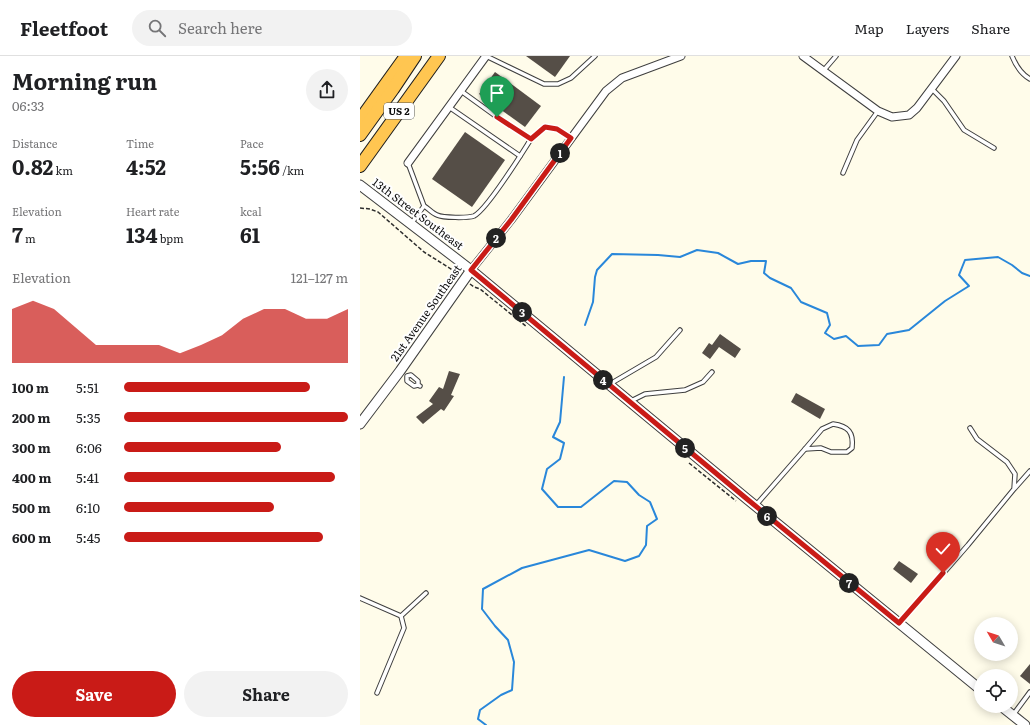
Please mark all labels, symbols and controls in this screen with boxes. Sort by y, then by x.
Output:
search box [132,10,412,46]
text: Fleetfoot [20,14,108,42]
text: Search here [178,16,262,39]
icon: search [146,17,168,39]
text: Map [854,18,884,38]
text: Layers [906,18,949,38]
text: Share [971,18,1010,38]
text: Morning run [12,64,157,97]
button: share [306,69,348,111]
pin [480,76,514,117]
icon: arrive [486,82,508,104]
text: 06:33 [12,96,44,115]
road number: US 2 [384,103,414,119]
text: Distance [12,135,57,151]
text: Time [126,135,154,151]
text: Pace [240,135,264,151]
pin: 1 [550,143,570,163]
text: 1 [558,145,562,161]
text: 0.82 [12,151,53,181]
text: 4:52 [126,151,166,181]
text: 5:56 [240,151,280,181]
text: km [53,162,73,178]
text: /km [280,162,304,178]
street label: 13th Street Southeast [370,174,468,253]
text: Elevation [12,203,62,219]
text: Heart rate [126,203,179,219]
text: kcal [240,203,262,219]
text: 7 [12,219,23,249]
text: 134 [126,219,157,249]
text: 61 [240,219,260,249]
pin: 2 [486,228,506,248]
text: m [23,230,36,246]
text: bpm [157,230,184,246]
text: 2 [493,230,499,246]
street label: 21st Avenue Southeast [386,260,465,364]
text: Elevation [12,268,71,287]
text: 121–127 m [291,268,348,287]
pin: 3 [512,302,532,322]
text: 3 [519,304,525,320]
pin: 4 [593,370,613,390]
text: 4 [600,372,606,388]
text: 100 m [12,378,49,397]
text: 5:51 [76,378,99,397]
text: 200 m [12,408,51,427]
text: 5:35 [76,408,100,427]
text: 300 m [12,438,51,457]
text: 6:06 [76,438,102,457]
pin: 5 [675,438,695,458]
text: 5 [682,440,688,456]
text: 400 m [12,468,51,487]
text: 5:41 [76,468,99,487]
text: 500 m [12,498,51,517]
text: 6:10 [76,498,100,517]
pin: 6 [757,506,777,526]
text: 6 [764,508,770,524]
text: 600 m [12,528,51,547]
text: 5:45 [76,528,100,547]
pin [926,532,960,573]
icon: check [932,538,954,560]
pin: 7 [839,573,859,593]
text: 7 [846,575,852,591]
north arrow [974,617,1018,661]
map controls [974,617,1018,713]
button: locate [974,669,1018,713]
button: Save [12,671,176,717]
button: Share [184,671,348,717]

